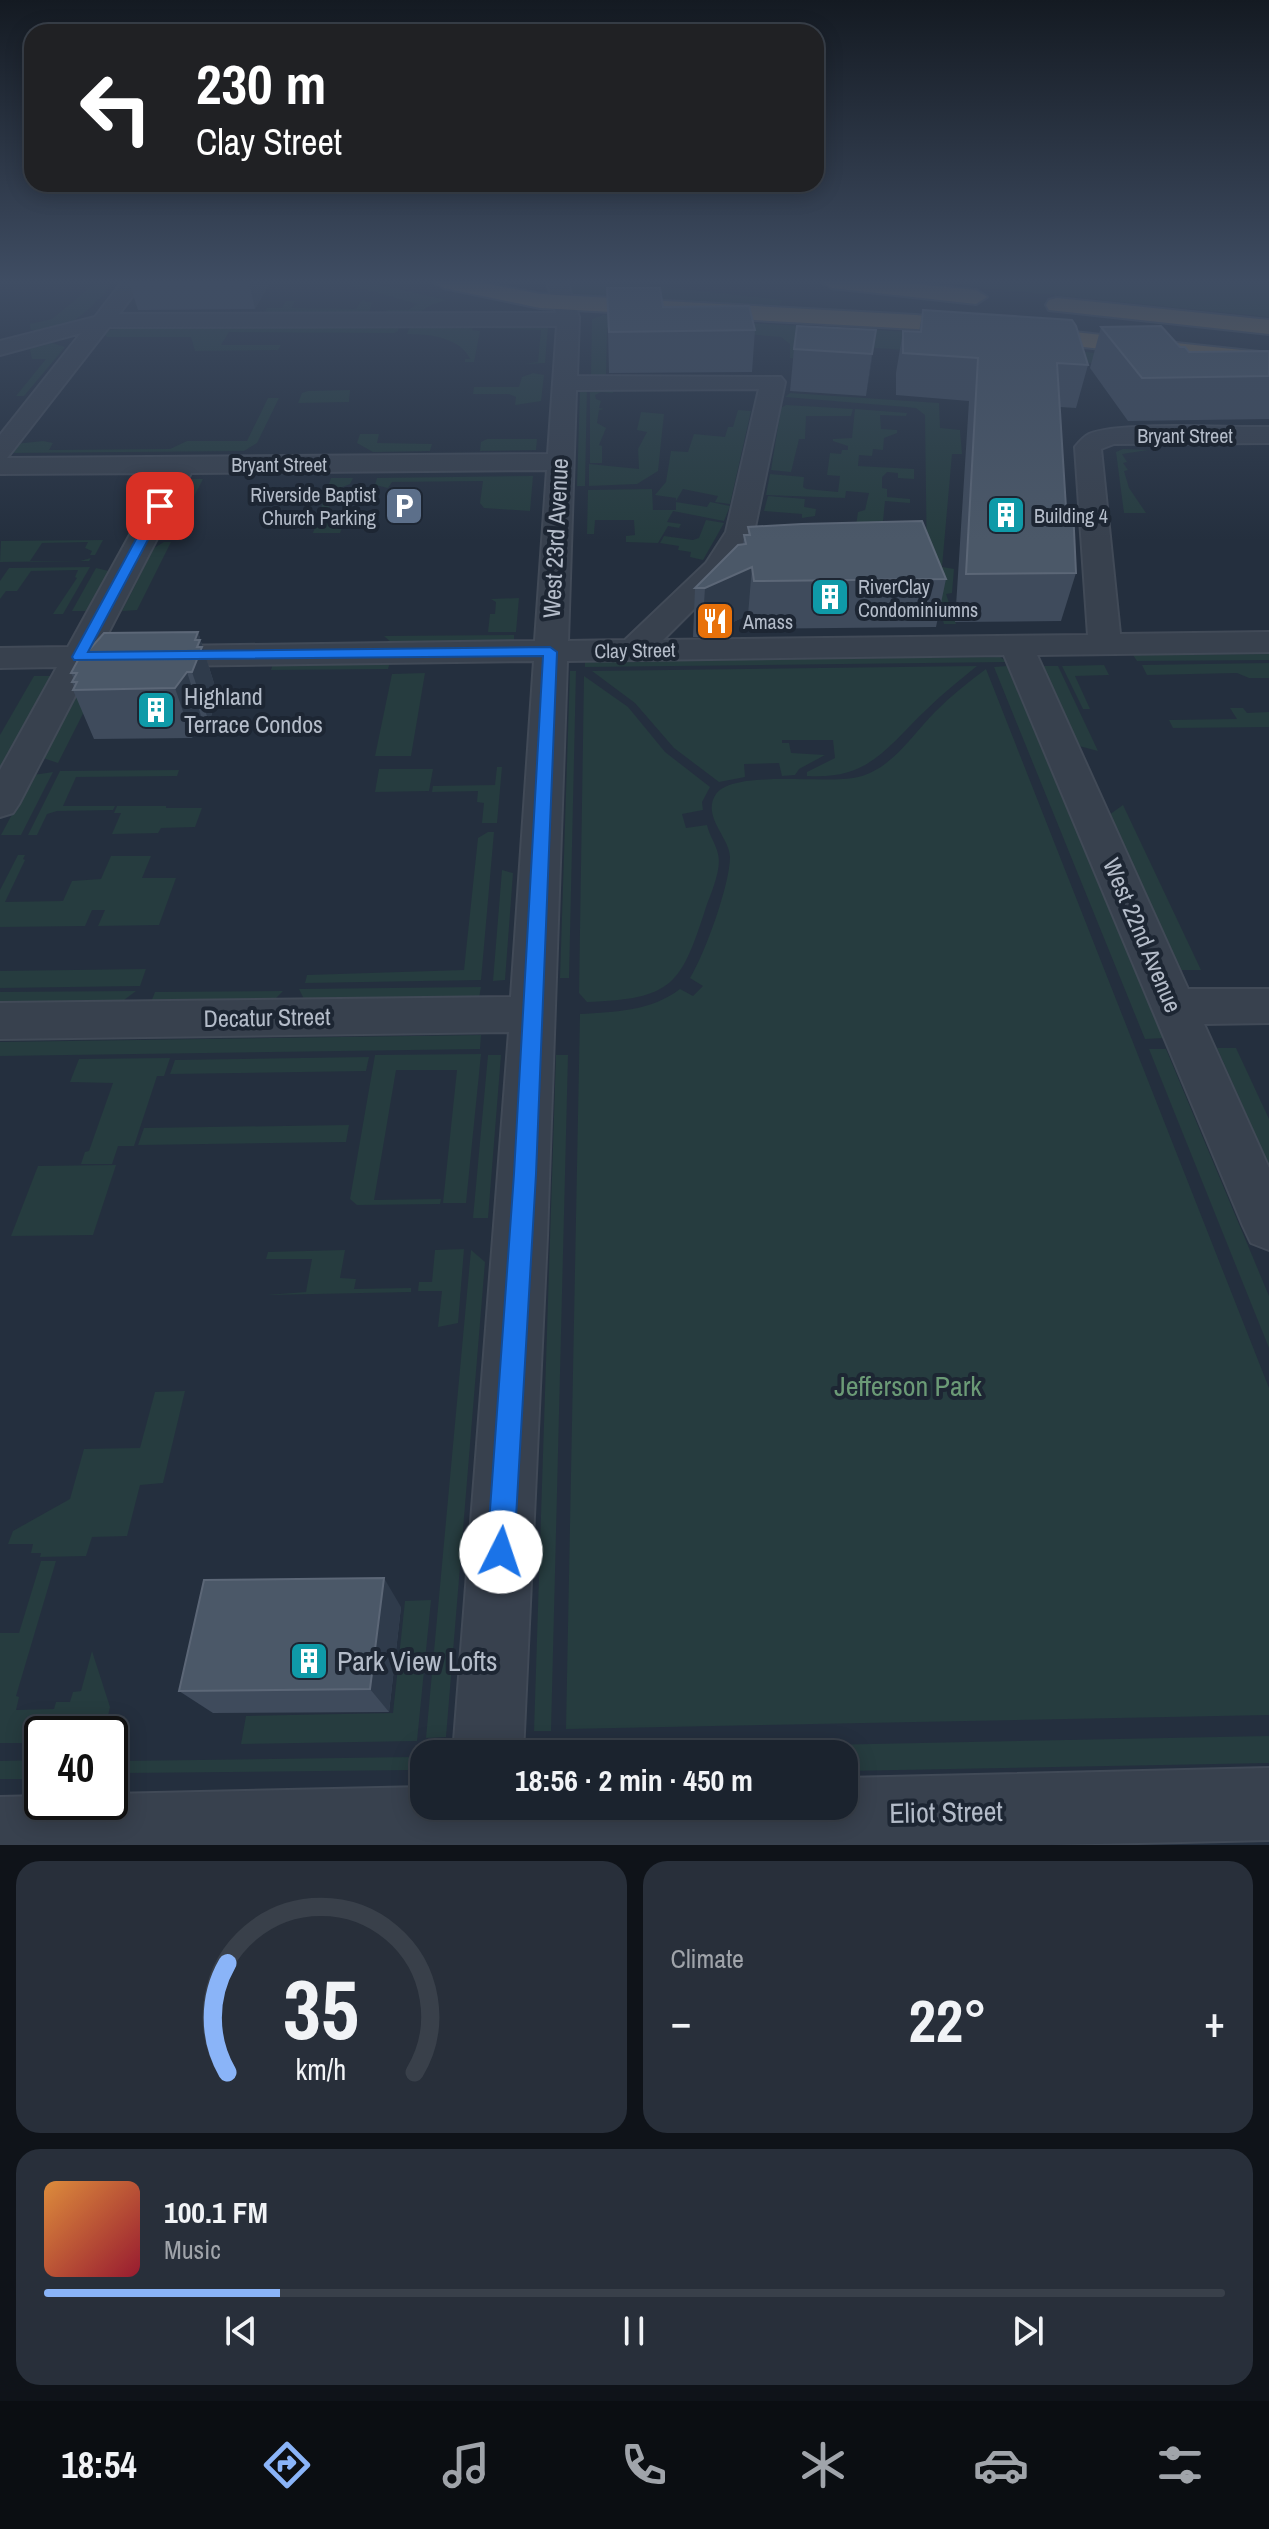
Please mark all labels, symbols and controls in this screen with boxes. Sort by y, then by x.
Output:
text: 230 m [196,46,326,121]
icon: left [64,56,168,160]
text: Clay Street [196,118,342,166]
street label: Bryant Street [1137,422,1233,449]
street label: Bryant Street [231,451,327,478]
street label: West 23rd Avenue [535,457,575,619]
pin [126,472,194,540]
place label: Riverside Baptist Church Parking [250,481,376,531]
icon: arrive [138,484,182,528]
parking icon: Riverside Baptist Church Parking [383,485,425,527]
building icon: Building 4 [985,494,1027,536]
place label: Building 4 [1034,502,1108,529]
place label: RiverClay Condominiumns [858,573,978,623]
building icon: RiverClay Condominiumns [809,576,851,618]
restaurant icon: Amass [694,600,736,642]
place label: Amass [742,608,793,635]
street label: Clay Street [594,636,676,664]
place label: Highland Terrace Condos [184,680,323,740]
building icon: Highland Terrace Condos [135,689,177,731]
street label: West 22nd Avenue [1096,853,1190,1017]
street label: Decatur Street [203,1000,331,1034]
park label: Jefferson Park [834,1367,982,1405]
position arrow [459,1510,543,1594]
building icon: Park View Lofts [288,1640,330,1682]
place label: Park View Lofts [337,1642,497,1680]
speed limit sign: 40 [24,1716,128,1820]
text: 18:56 · 2 min · 450 m [515,1760,753,1800]
street label: Eliot Street [889,1792,1003,1832]
text: Climate [671,1941,744,1976]
text: 35 [283,1953,359,2065]
text: 22° [908,1980,987,2061]
text: − [671,1991,692,2051]
text: + [1204,1991,1225,2051]
text: km/h [296,2050,347,2089]
text: 100.1 FM [164,2192,268,2232]
text: Music [164,2232,221,2267]
icon: previous [219,2309,263,2353]
icon: pause [612,2309,656,2353]
icon: next [1006,2309,1050,2353]
icon: directions [259,2437,315,2493]
icon: music [438,2437,494,2493]
icon: phone [616,2437,672,2493]
icon: climate [795,2437,851,2493]
icon: car [973,2437,1029,2493]
icon: filters [1152,2437,1208,2493]
text: 18:54 [61,2441,137,2489]

